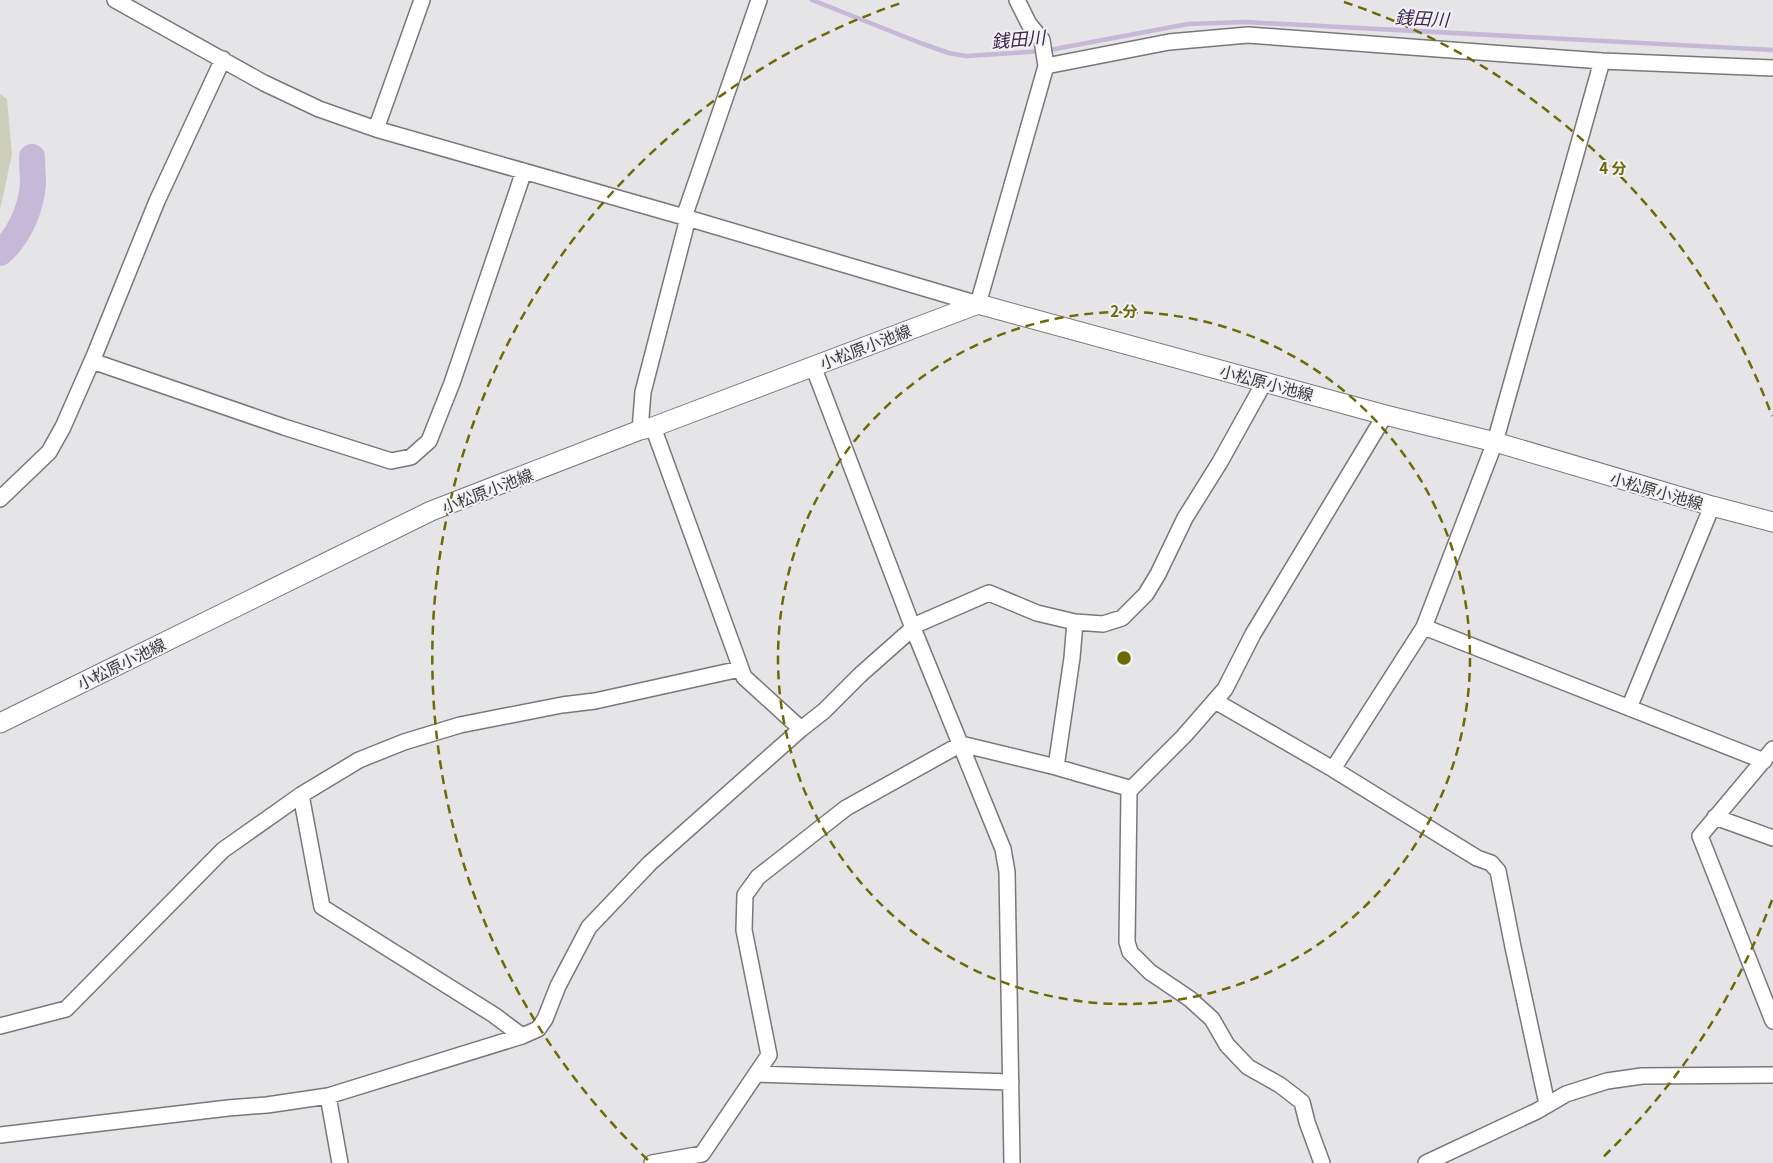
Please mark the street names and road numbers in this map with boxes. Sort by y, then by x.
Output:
street label: 小松原小池線 [816,318,914,374]
street label: 小松原小池線 [1218,358,1316,406]
street label: 小松原小池線 [438,462,536,518]
street label: 小松原小池線 [1608,465,1706,515]
street label: 小松原小池線 [73,631,169,695]

